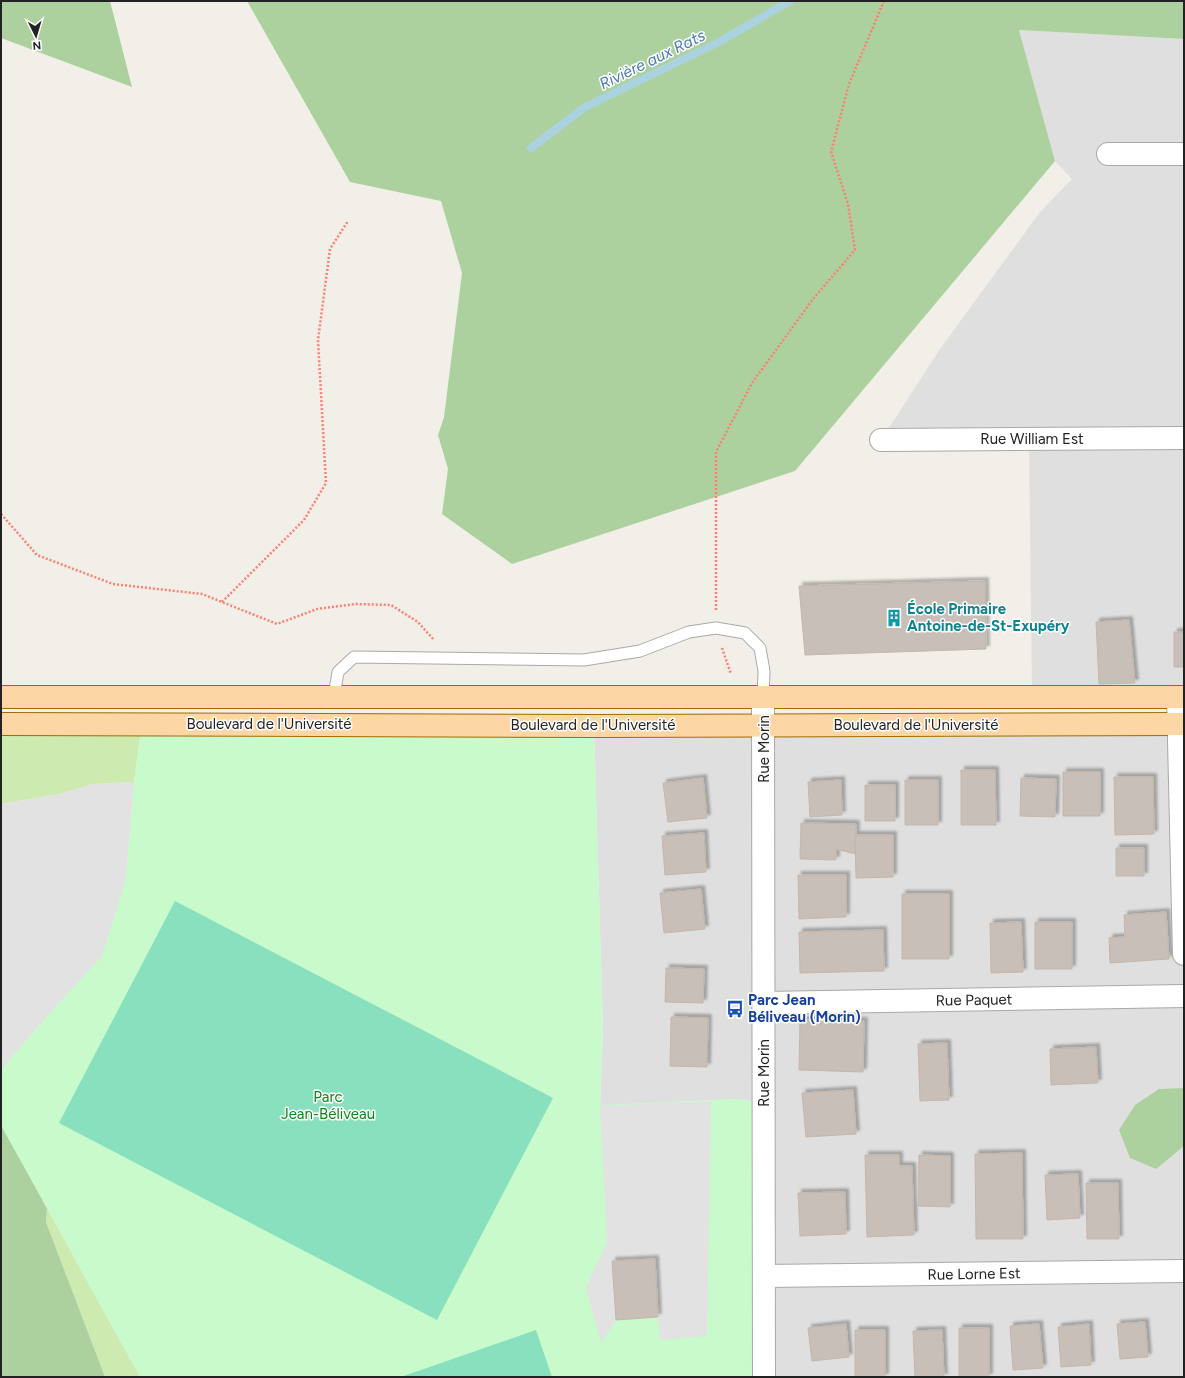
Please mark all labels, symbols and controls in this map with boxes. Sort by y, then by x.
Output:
north arrow [16,16,56,56]
water label: Rivière aux Rats [596,25,709,93]
text: N [32,39,42,52]
street label: Rue William Est [980,430,1084,448]
place label: École Primaire Antoine-de-St-Exupéry [907,600,1070,635]
building icon: École Primaire Antoine-de-St-Exupéry [884,608,904,628]
street label: Boulevard de l'Université [187,715,352,733]
street label: Rue Morin [755,715,773,783]
street label: Boulevard de l'Université [511,716,676,734]
street label: Boulevard de l'Université [834,716,999,734]
street label: Rue Paquet [935,990,1013,1010]
place label: Parc Jean Béliveau (Morin) [748,991,861,1026]
bus stop icon: Parc Jean Béliveau (Morin) [725,999,745,1019]
street label: Rue Morin [755,1039,773,1107]
park label: Parc Jean-Béliveau [281,1088,375,1123]
street label: Rue Lorne Est [927,1264,1021,1284]

